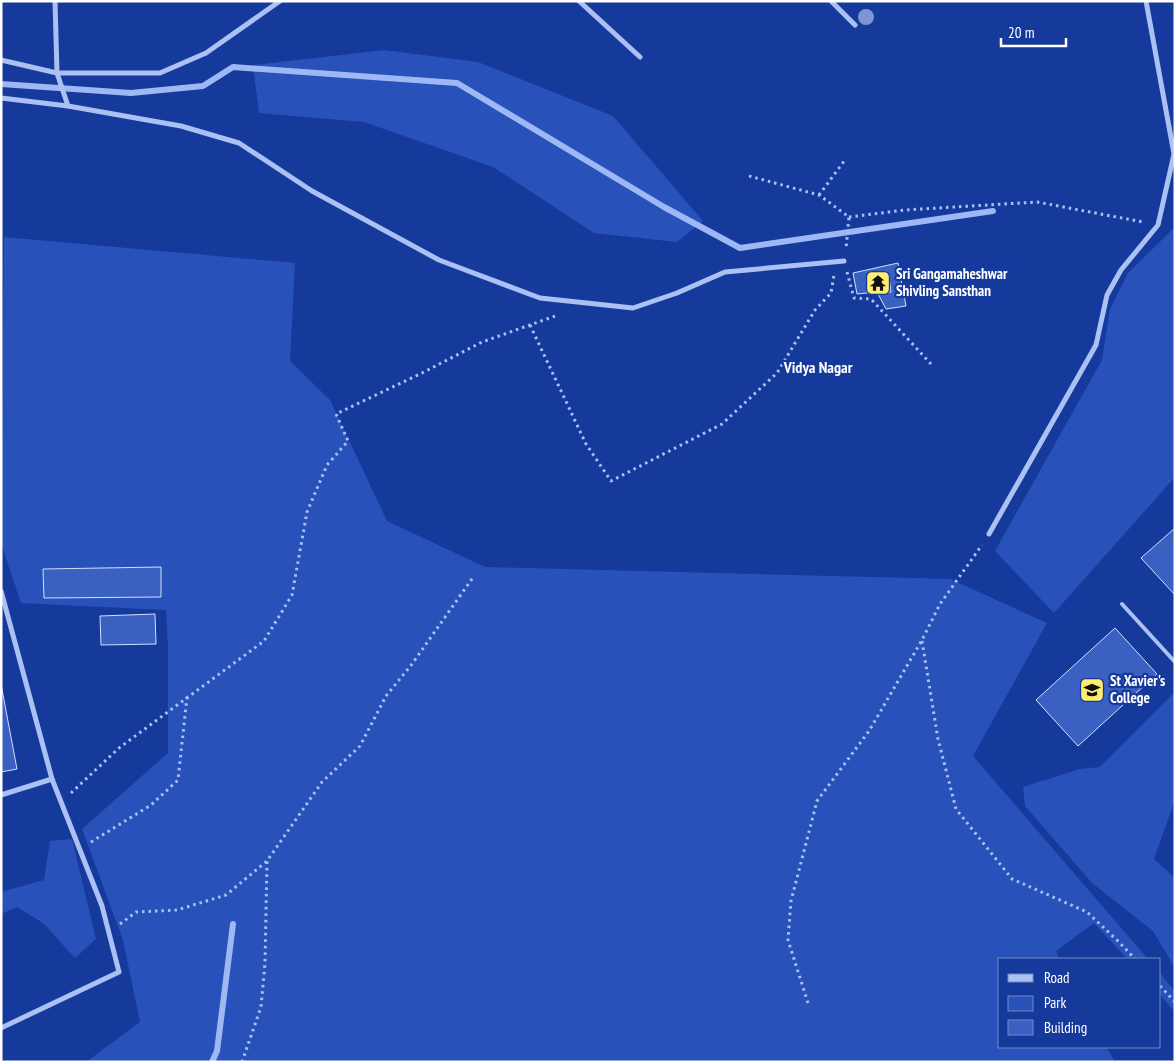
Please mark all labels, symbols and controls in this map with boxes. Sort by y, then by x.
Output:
scale bar [1001,15,1066,47]
text: 20 m [1008,23,1034,42]
place label: Sri Gangamaheshwar Shivling Sansthan [896,264,1008,300]
temple icon: Sri Gangamaheshwar Shivling Sansthan [865,270,891,296]
district label: Vidya Nagar [783,357,853,377]
place label: St Xavier's College [1110,671,1165,707]
school or university icon: St Xavier's College [1079,677,1105,703]
legend [998,958,1161,1048]
text: Road [1044,968,1070,987]
text: Park [1044,993,1066,1012]
text: Building [1044,1018,1087,1037]

